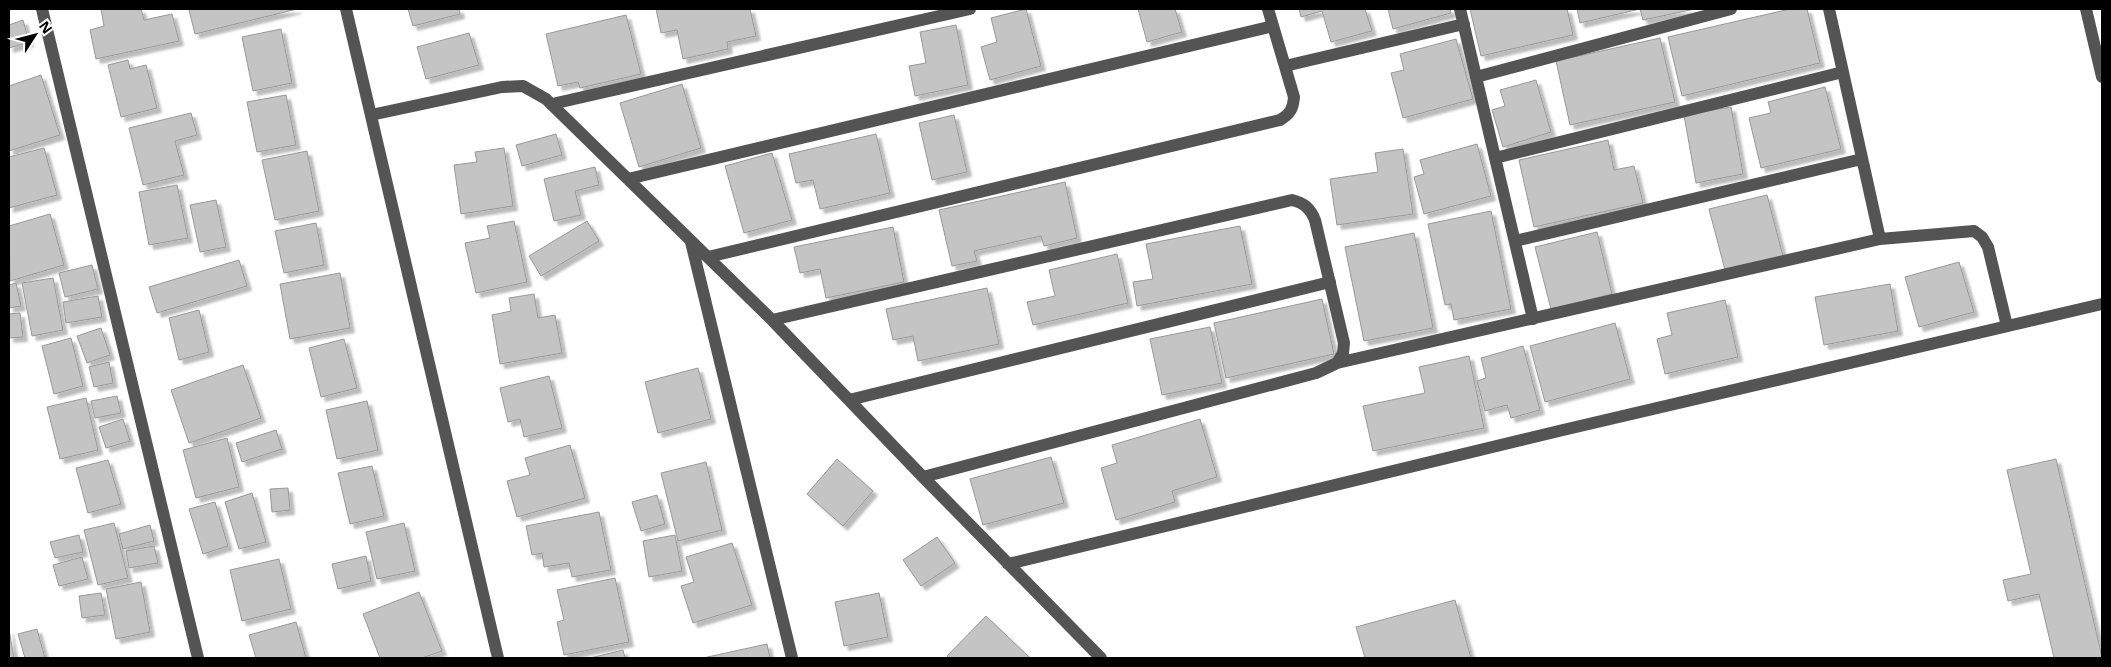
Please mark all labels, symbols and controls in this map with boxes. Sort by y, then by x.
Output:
north arrow [10,10,60,60]
text: N [35,17,57,37]

